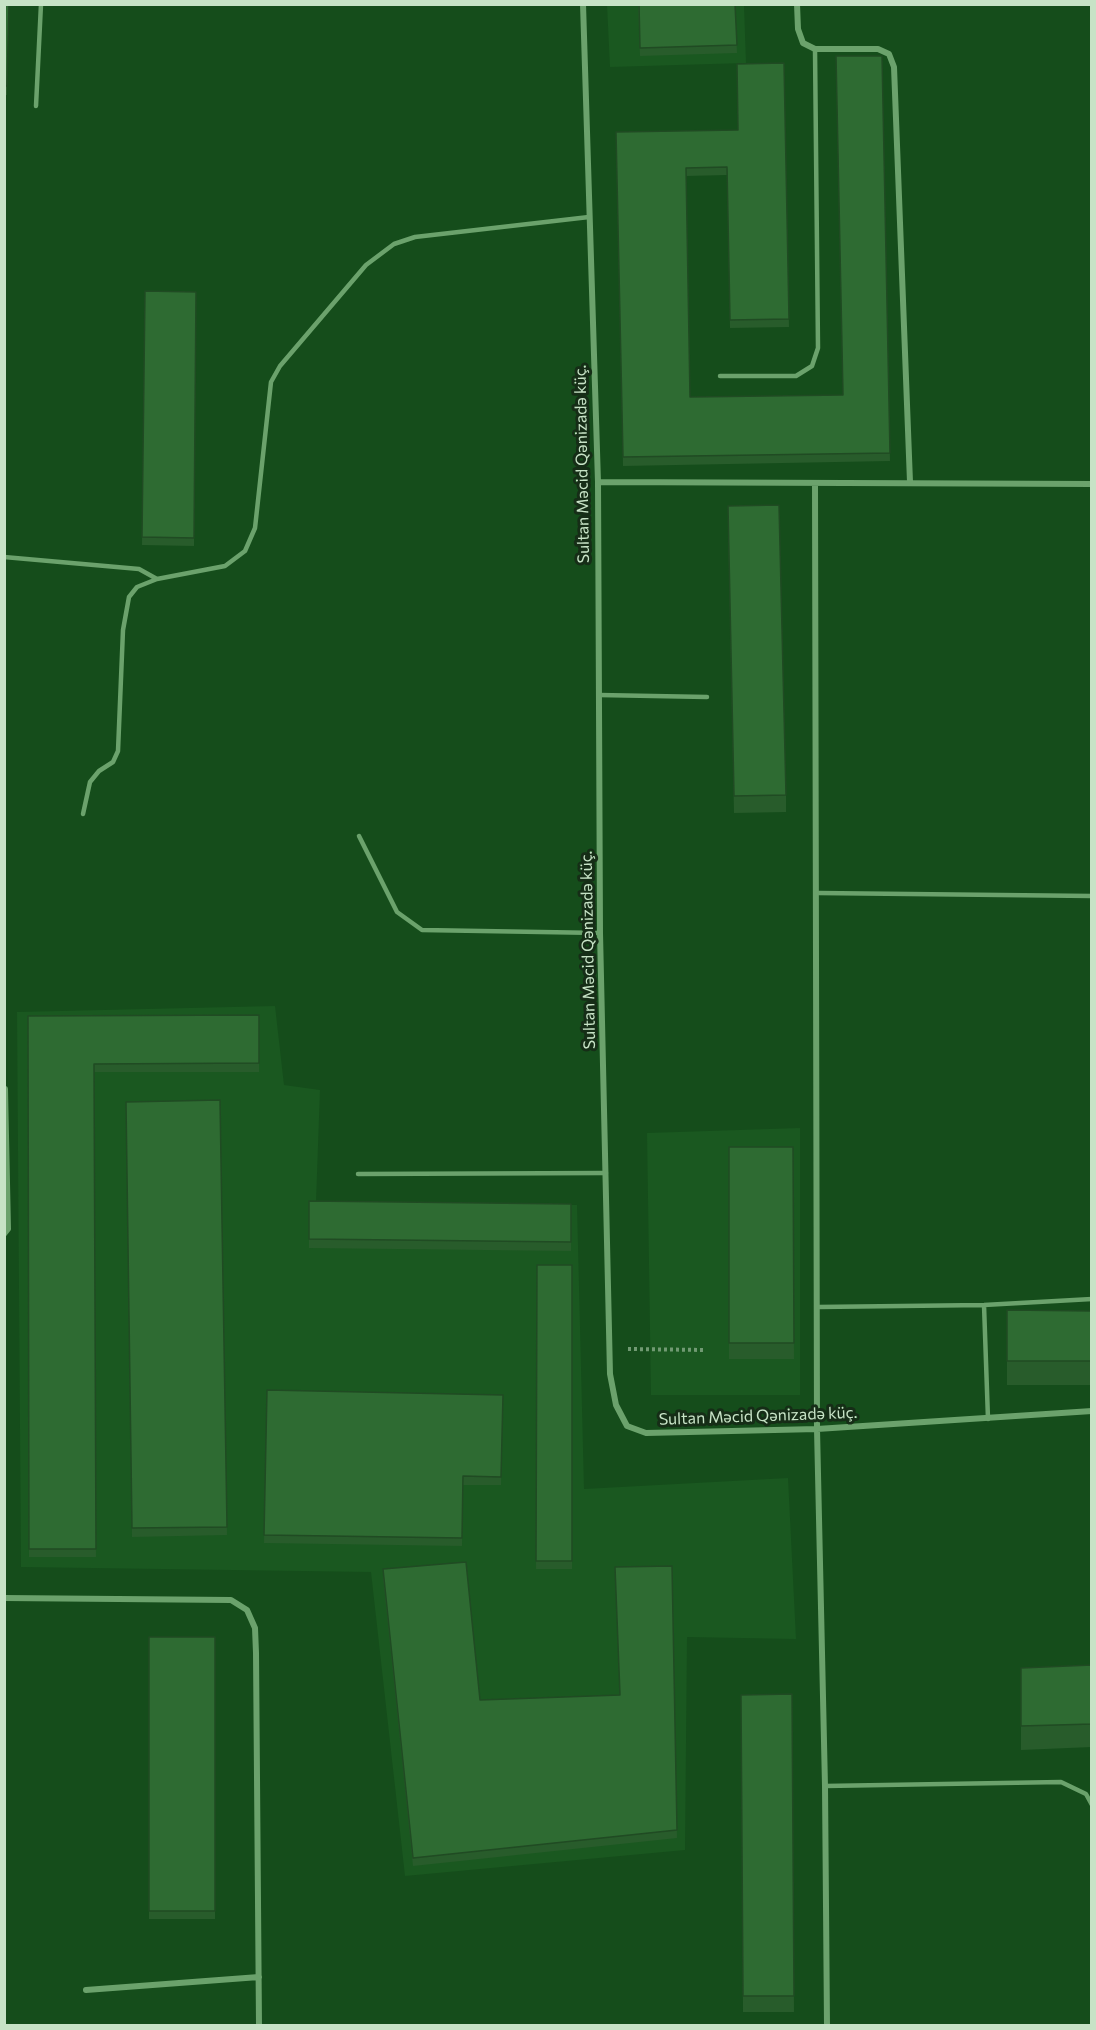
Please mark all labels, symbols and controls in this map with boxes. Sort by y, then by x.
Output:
street label: Sultan Məcid Qənizadə küç. [571,365,593,563]
street label: Sultan Məcid Qənizadə küç. [577,851,599,1049]
street label: Sultan Məcid Qənizadə küç. [658,1403,858,1429]

